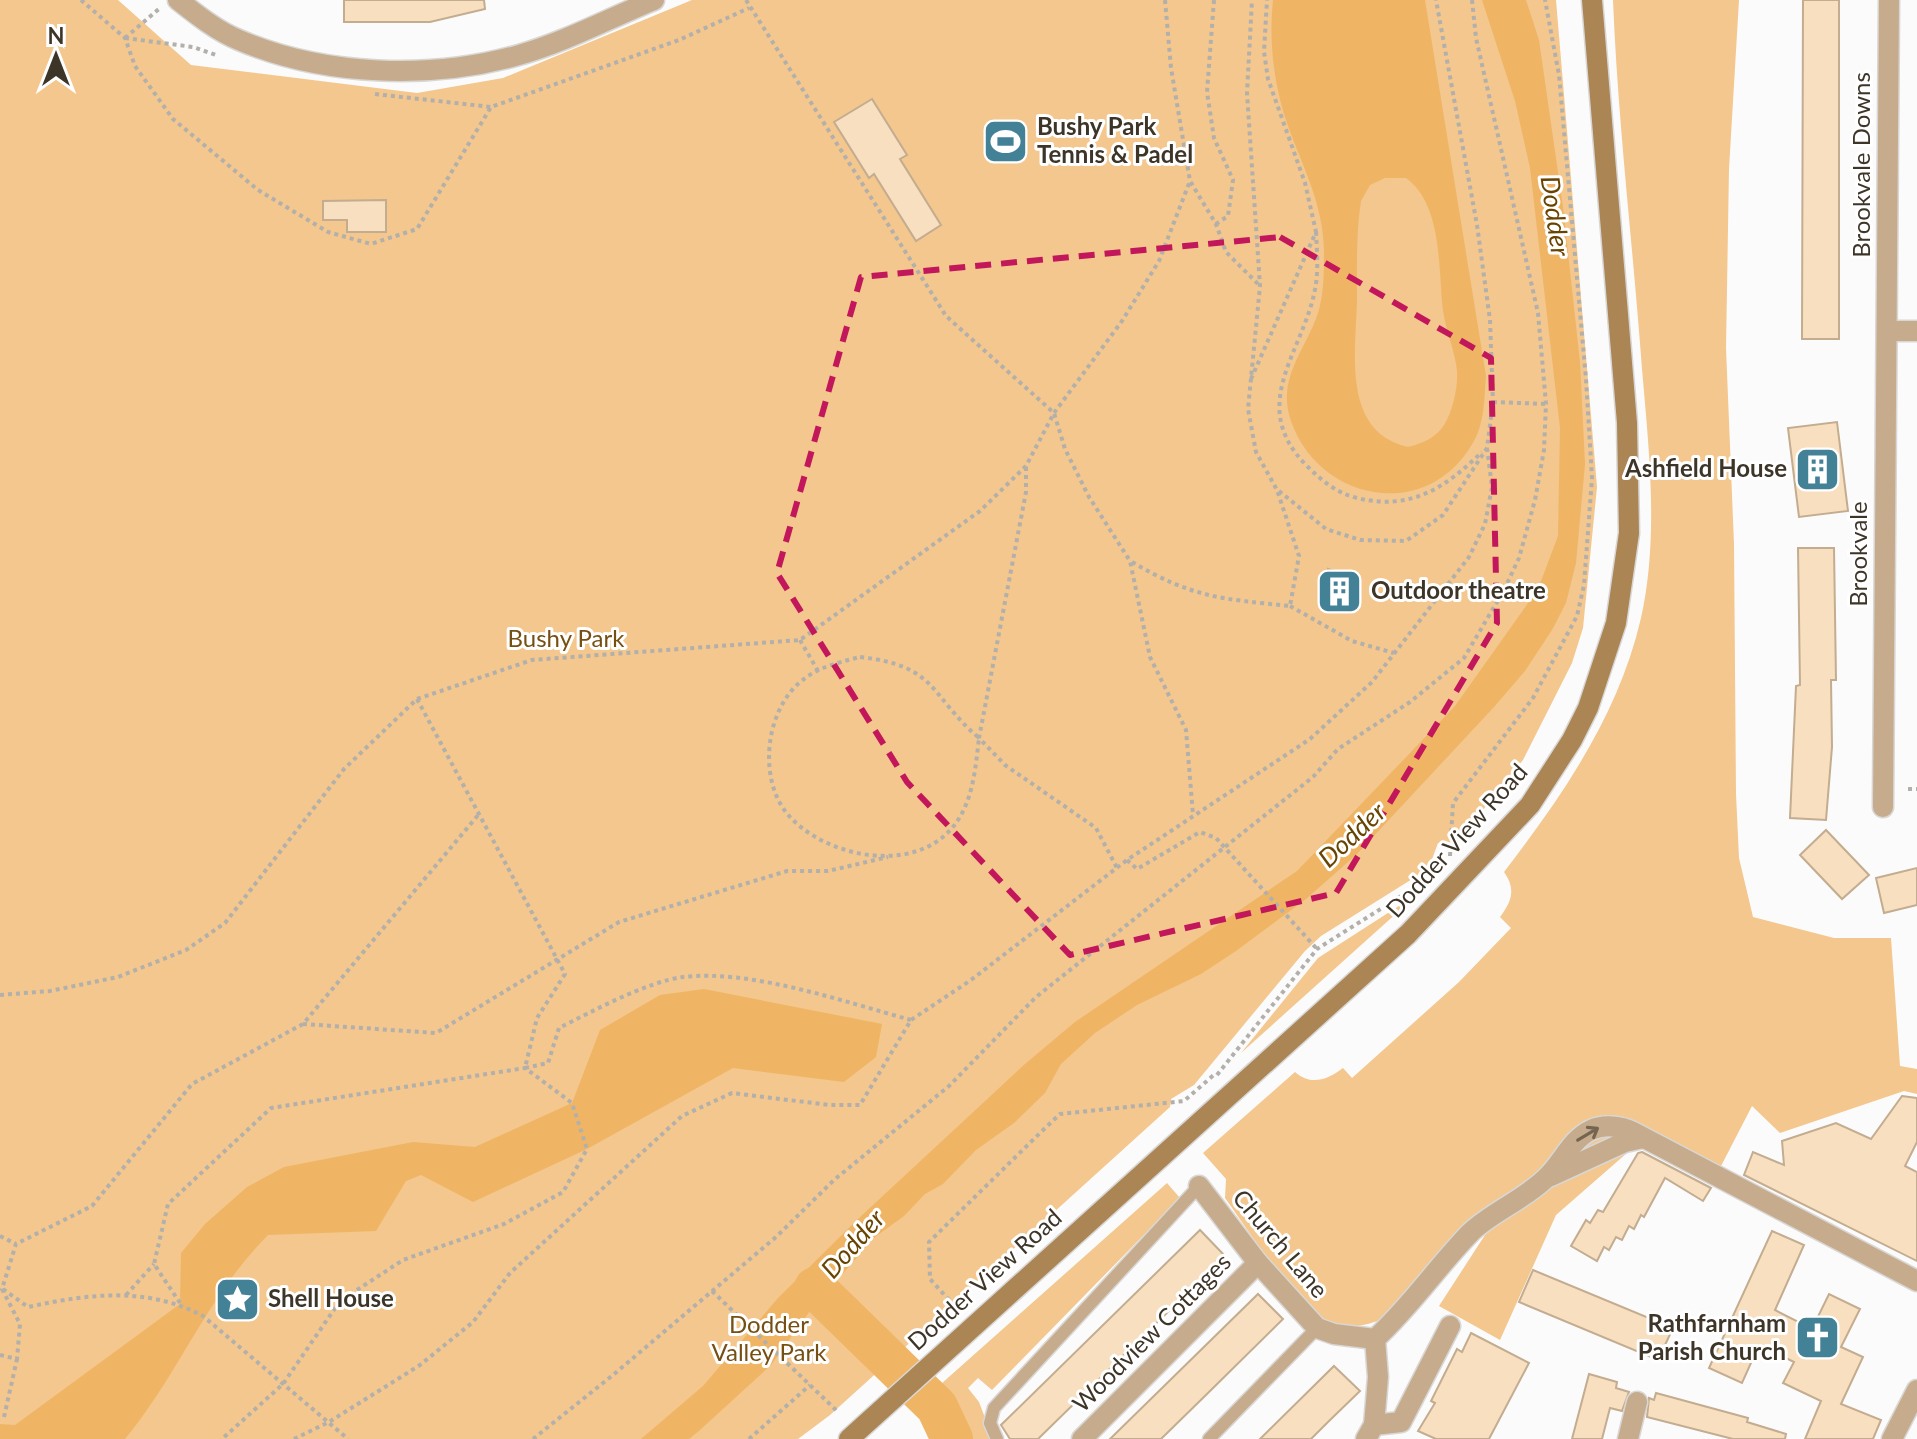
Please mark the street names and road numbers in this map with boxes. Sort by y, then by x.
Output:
street label: Brookvale Downs [1846,72,1875,258]
street label: Brookvale [1843,501,1872,607]
street label: Dodder View Road [1379,757,1533,923]
street label: Church Lane [1227,1183,1335,1303]
street label: Dodder View Road [901,1202,1067,1356]
street label: Woodview Cottages [1066,1247,1236,1417]

